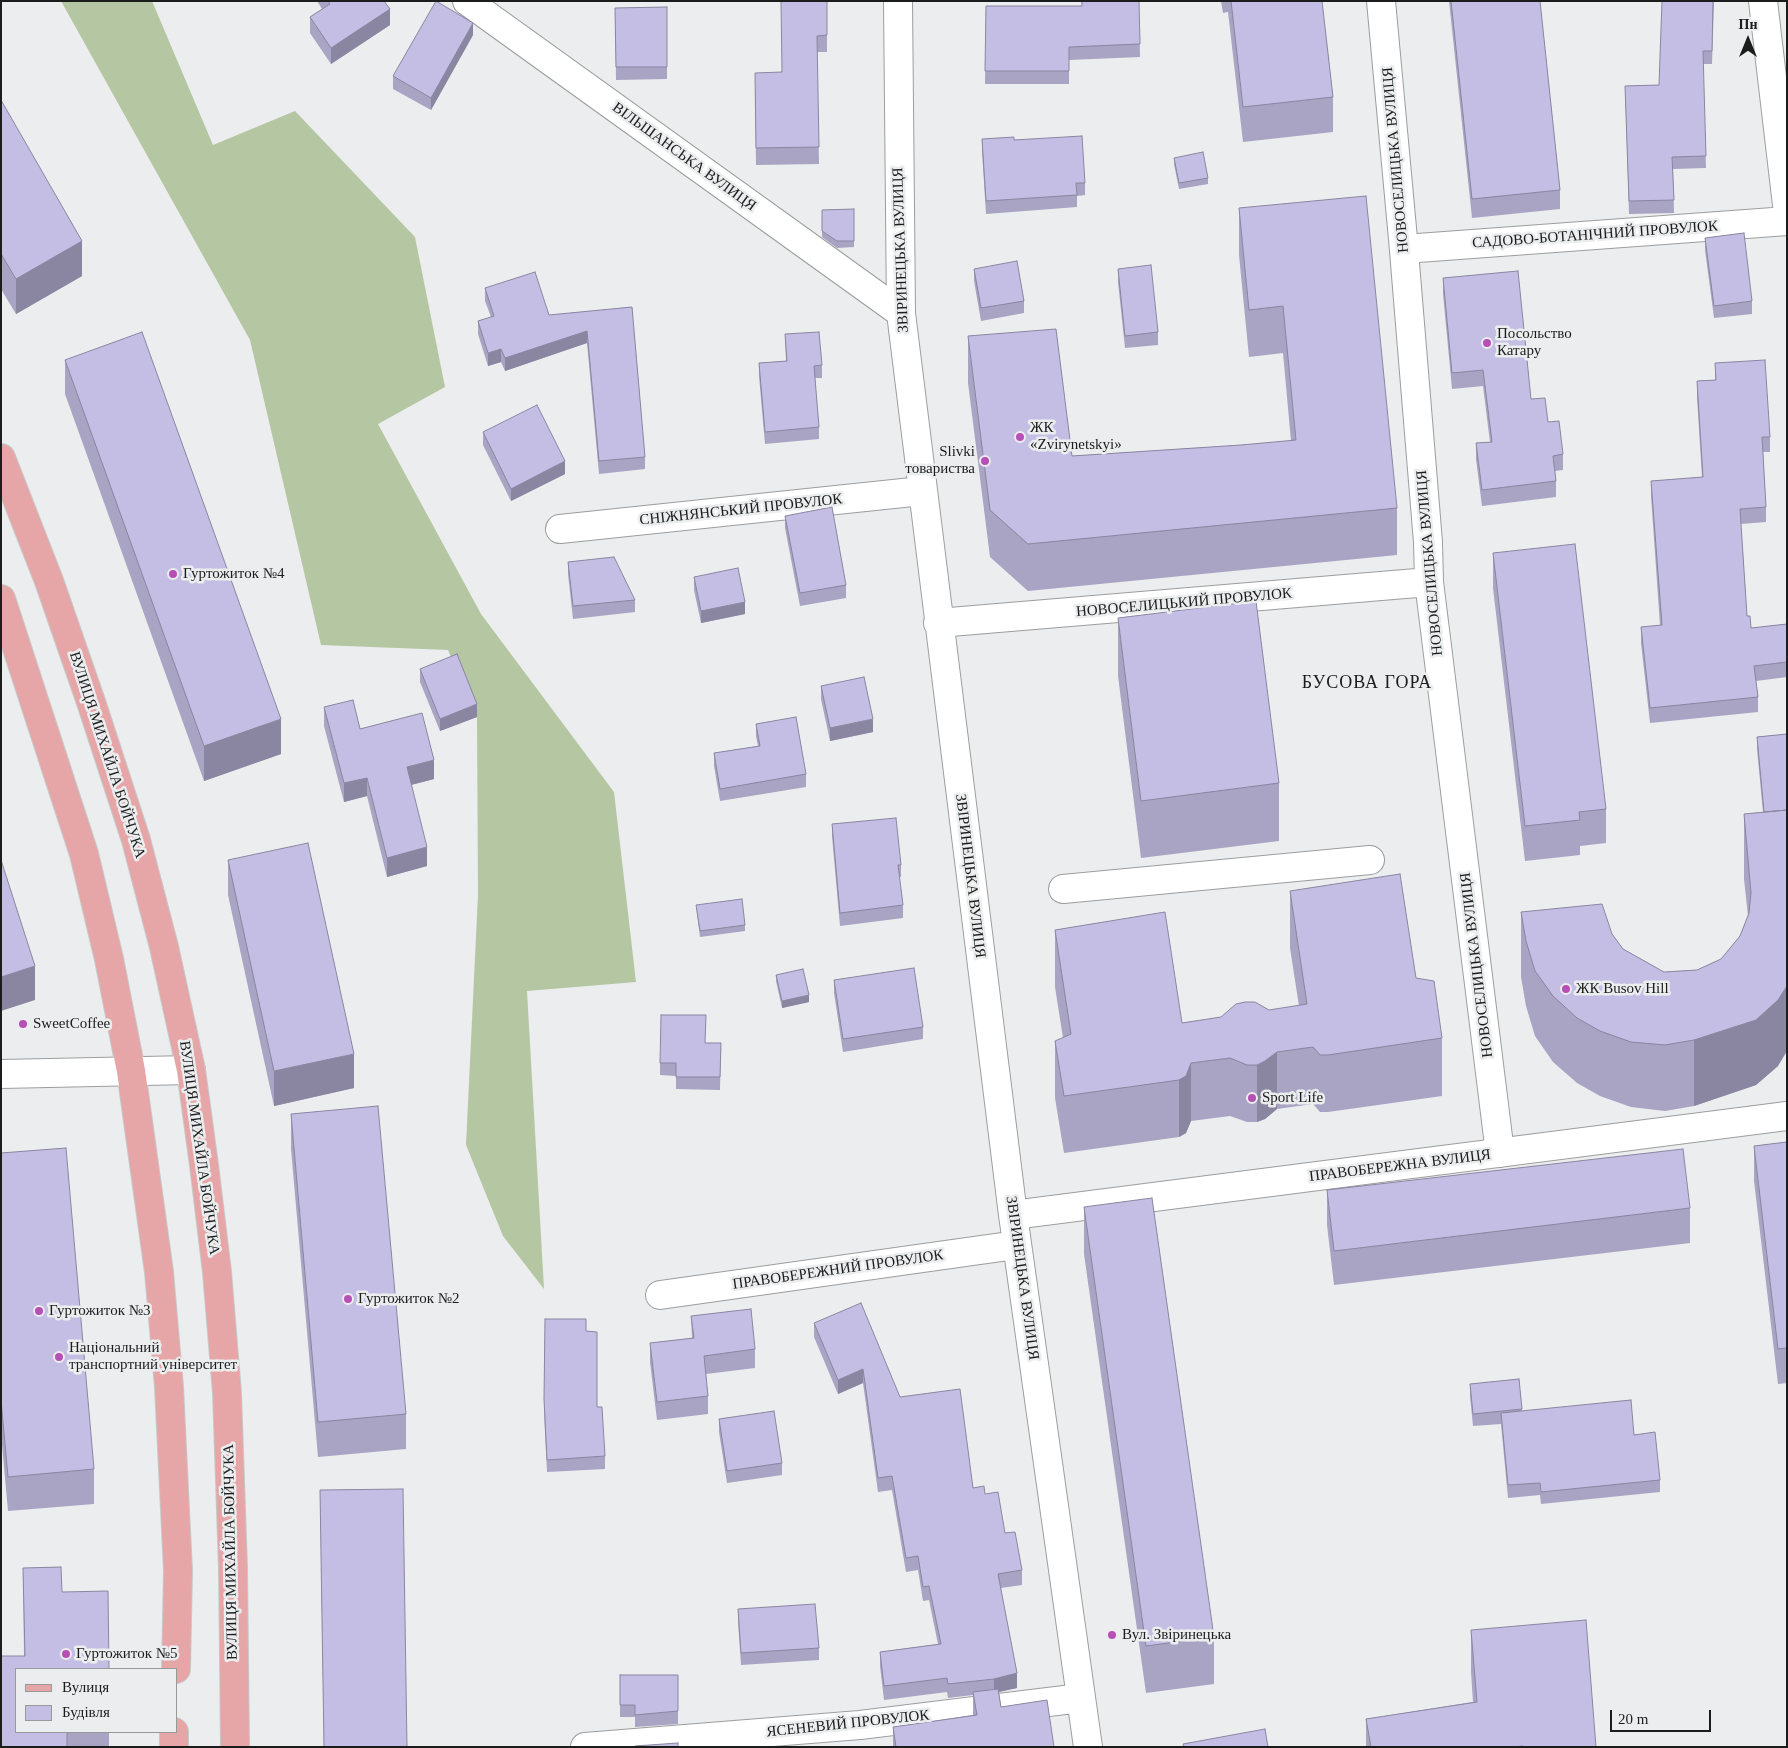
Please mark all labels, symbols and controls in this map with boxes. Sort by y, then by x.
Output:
north arrow [1723,15,1773,65]
text: Пн [1739,17,1757,32]
street label: НОВОСЕЛИЦЬКА ВУЛИЦЯ [1379,66,1413,254]
street label: ВІЛЬШАНСЬКА ВУЛИЦЯ [609,99,759,215]
street label: ЗВІРИНЕЦЬКА ВУЛИЦЯ [889,167,913,333]
street label: САДОВО-БОТАНІЧНИЙ ПРОВУЛОК [1472,217,1718,253]
place label: Посольство Катару [1497,325,1572,360]
marker: Посольство Катару [1481,337,1493,349]
place label: ЖК «Zvirynetskyi» [1030,419,1122,454]
marker: ЖК «Zvirynetskyi» [1014,431,1026,443]
place label: Slivki товариства [905,443,975,478]
marker: Slivki товариства [979,455,991,467]
street label: НОВОСЕЛИЦЬКА ВУЛИЦЯ [1413,469,1447,657]
street label: СНІЖНЯНСЬКИЙ ПРОВУЛОК [639,490,843,530]
place label: Гуртожиток №4 [183,565,284,583]
marker: Гуртожиток №4 [167,568,179,580]
street label: НОВОСЕЛИЦЬКИЙ ПРОВУЛОК [1075,585,1293,621]
street label: ВУЛИЦЯ МИХАЙЛА БОЙЧУКА [65,649,149,861]
district label: БУСОВА ГОРА [1300,672,1434,694]
street label: ЗВІРИНЕЦЬКА ВУЛИЦЯ [951,793,989,959]
street label: НОВОСЕЛИЦЬКА ВУЛИЦЯ [1457,871,1497,1059]
place label: ЖК Busov Hill [1576,980,1669,998]
marker: ЖК Busov Hill [1560,983,1572,995]
place label: SweetCoffee [33,1015,110,1033]
marker: SweetCoffee [17,1018,29,1030]
street label: ВУЛИЦЯ МИХАЙЛА БОЙЧУКА [175,1040,223,1256]
place label: Sport Life [1262,1089,1323,1107]
marker: Sport Life [1246,1092,1258,1104]
street label: ПРАВОБЕРЕЖНА ВУЛИЦЯ [1308,1146,1492,1186]
street label: ЗВІРИНЕЦЬКА ВУЛИЦЯ [1002,1195,1042,1361]
street label: ПРАВОБЕРЕЖНИЙ ПРОВУЛОК [731,1246,945,1294]
place label: Гуртожиток №2 [358,1290,459,1308]
marker: Гуртожиток №2 [342,1293,354,1305]
place label: Гуртожиток №3 [49,1302,150,1320]
marker: Гуртожиток №3 [33,1305,45,1317]
place label: Національний транспортний університет [69,1339,237,1374]
marker: Національний транспортний університет [53,1351,65,1363]
street label: ВУЛИЦЯ МИХАЙЛА БОЙЧУКА [220,1444,242,1660]
place label: Вул. Звіринецька [1122,1626,1231,1644]
marker: Вул. Звіринецька [1106,1629,1118,1641]
place label: Гуртожиток №5 [76,1645,177,1663]
marker: Гуртожиток №5 [60,1648,72,1660]
legend [15,1668,178,1733]
text: Вулиця [62,1679,109,1695]
scale bar [1613,1700,1714,1732]
text: Будівля [62,1704,110,1720]
street label: ЯСЕНЕВИЙ ПРОВУЛОК [766,1707,930,1741]
text: 20 m [1618,1711,1648,1727]

